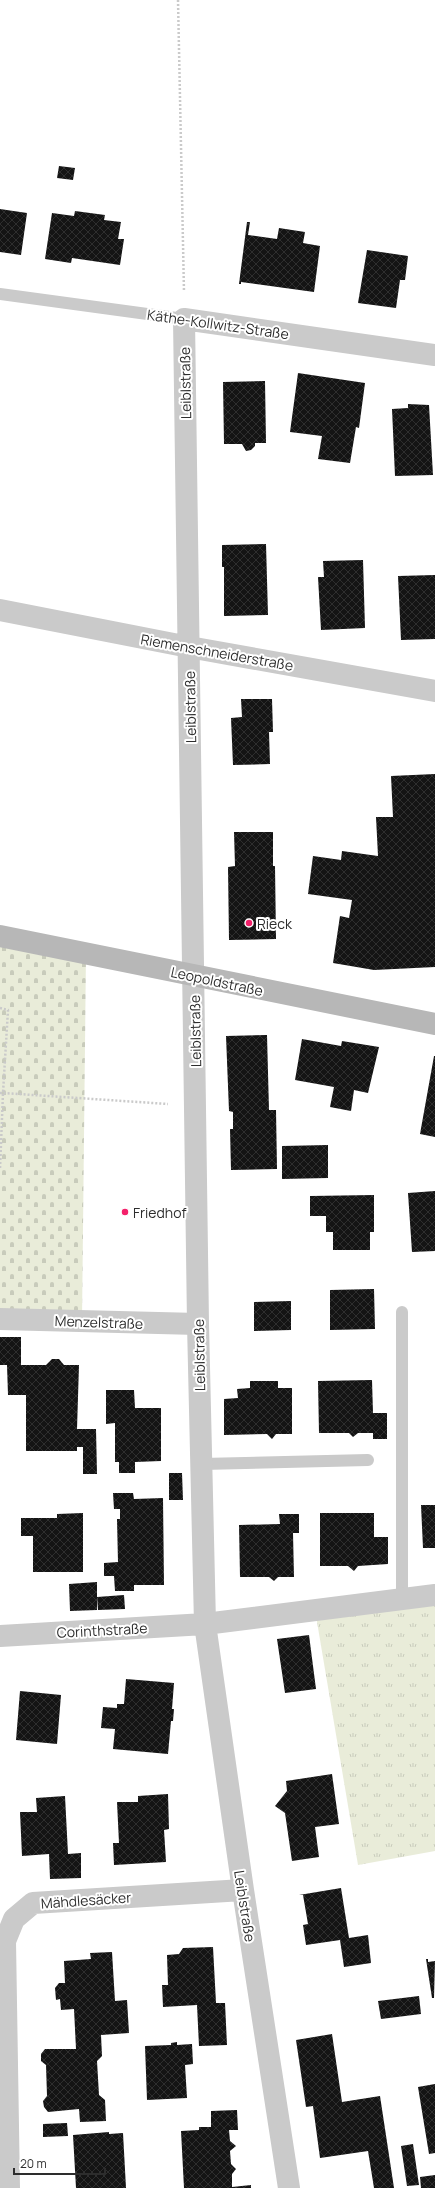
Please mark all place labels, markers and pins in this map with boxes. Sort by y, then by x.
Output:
place label: Rieck [257,914,293,933]
marker: Rieck [244,918,254,928]
place label: Friedhof [133,1203,186,1222]
marker: Friedhof [120,1207,130,1217]

